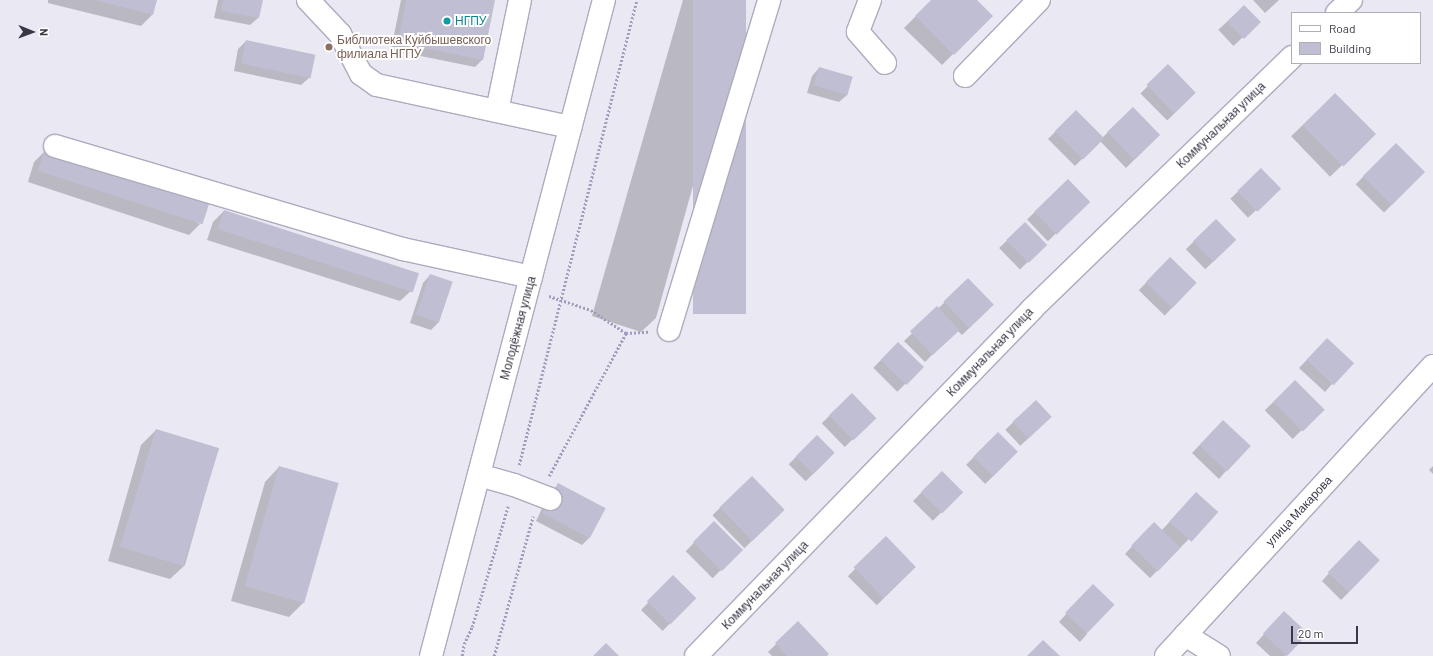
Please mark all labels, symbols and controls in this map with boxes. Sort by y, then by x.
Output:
north arrow [12,12,52,52]
legend [1291,12,1421,64]
place label: НГПУ [455,14,486,28]
marker: НГПУ [442,16,452,26]
text: Road [1329,21,1356,35]
text: N [38,28,51,36]
place label: Библиотека Куйбышевского филиала НГПУ [337,33,491,61]
text: Building [1329,41,1371,55]
marker: Библиотека Куйбышевского филиала НГПУ [324,42,334,52]
street label: Коммунальная улица [1174,79,1268,171]
street label: Молодёжная улица [497,274,539,382]
street label: Коммунальная улица [944,305,1036,399]
street label: улица Макарова [1263,473,1335,549]
street label: Коммунальная улица [719,538,811,632]
scale bar [1293,618,1360,644]
text: 20 m [1298,626,1324,640]

